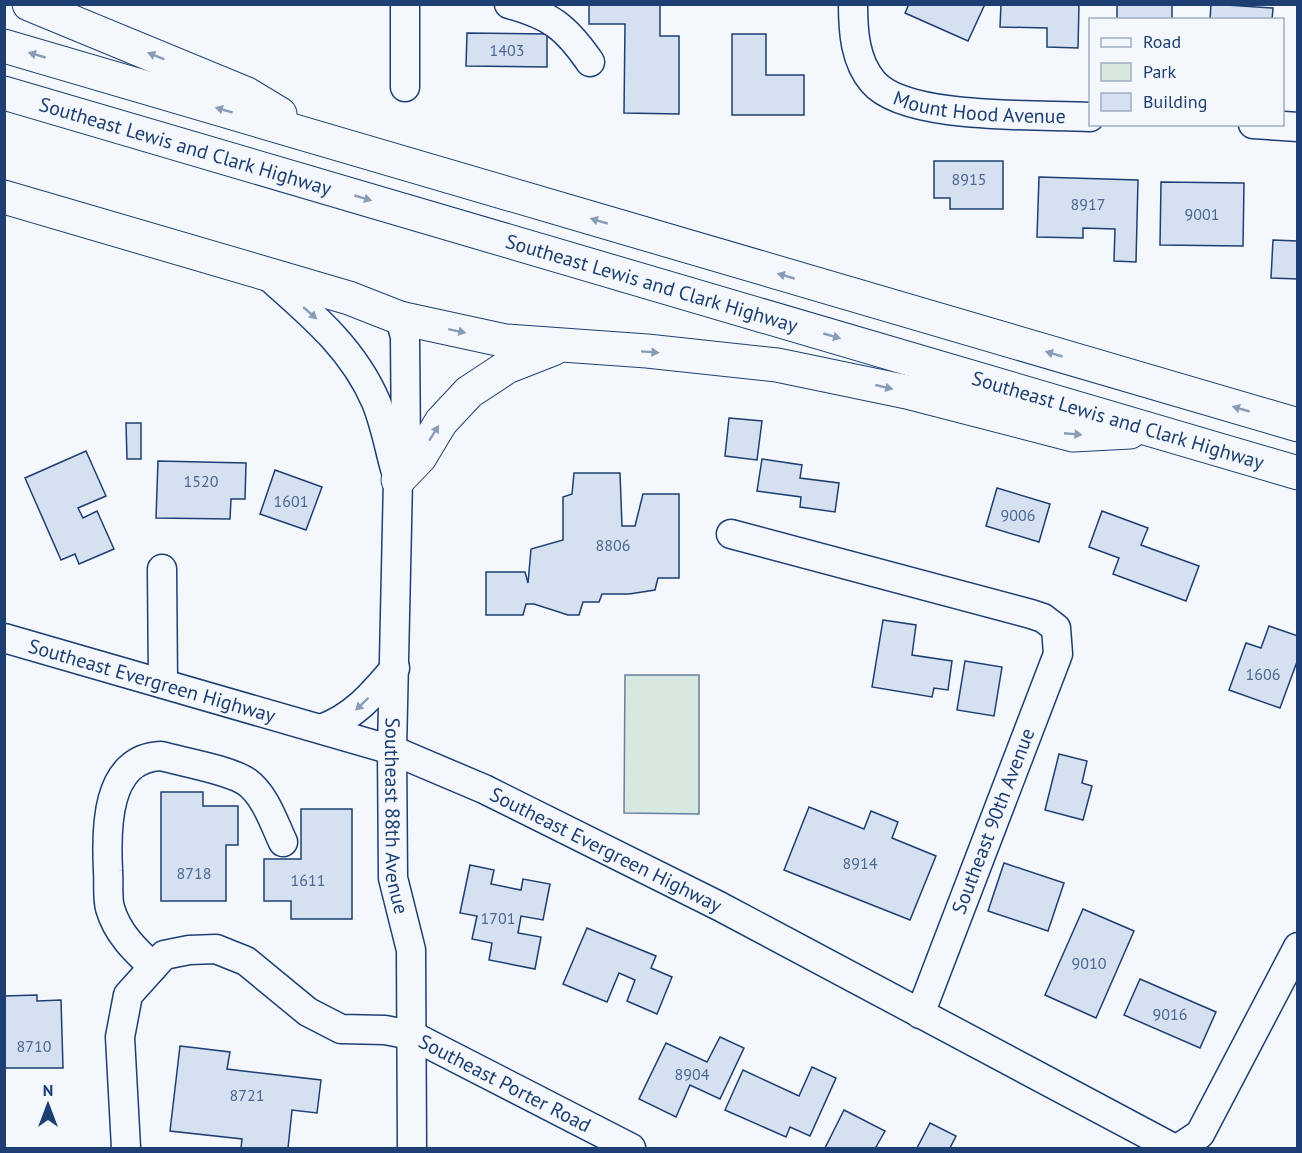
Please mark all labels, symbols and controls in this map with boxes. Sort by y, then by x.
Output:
legend [1089,18,1284,126]
text: Road [1143,30,1181,53]
house number: 1403 [490,40,524,60]
one-way arrow [27,50,45,59]
one-way arrow [146,51,164,61]
text: Park [1143,60,1176,83]
street label: Mount Hood Avenue [890,85,1066,129]
text: Building [1143,90,1207,113]
street label: Southeast Lewis and Clark Highway [36,91,335,202]
one-way arrow [215,105,233,114]
house number: 8915 [952,169,986,189]
one-way arrow [354,194,372,203]
house number: 8917 [1071,194,1105,214]
house number: 9001 [1185,204,1219,224]
one-way arrow [590,216,608,225]
street label: Southeast Lewis and Clark Highway [502,228,801,339]
one-way arrow [777,271,795,280]
one-way arrow [302,306,317,319]
one-way arrow [448,327,467,336]
one-way arrow [823,332,841,341]
one-way arrow [641,347,660,356]
one-way arrow [1045,349,1063,358]
street label: Southeast Lewis and Clark Highway [969,365,1268,476]
one-way arrow [875,383,894,392]
one-way arrow [1232,404,1250,413]
one-way arrow [428,425,439,442]
one-way arrow [1064,429,1083,439]
house number: 1520 [184,471,219,491]
house number: 1601 [274,491,308,511]
house number: 9006 [1001,505,1035,525]
house number: 8806 [596,535,630,555]
street label: Southeast Evergreen Highway [25,633,279,729]
house number: 1606 [1246,664,1280,684]
one-way arrow [355,697,370,711]
street label: Southeast 88th Avenue [379,717,415,917]
street label: Southeast 90th Avenue [946,724,1040,918]
street label: Southeast Evergreen Highway [486,781,727,919]
house number: 8914 [843,853,878,873]
house number: 8718 [177,863,211,883]
house number: 1611 [291,870,325,890]
house number: 1701 [481,908,515,928]
house number: 9010 [1072,953,1107,973]
house number: 9016 [1153,1004,1187,1024]
street label: Southeast Porter Road [414,1028,596,1138]
house number: 8710 [17,1036,52,1056]
house number: 8904 [675,1064,710,1084]
north arrow [18,1075,78,1135]
text: N [43,1080,53,1100]
house number: 8721 [230,1085,264,1105]

